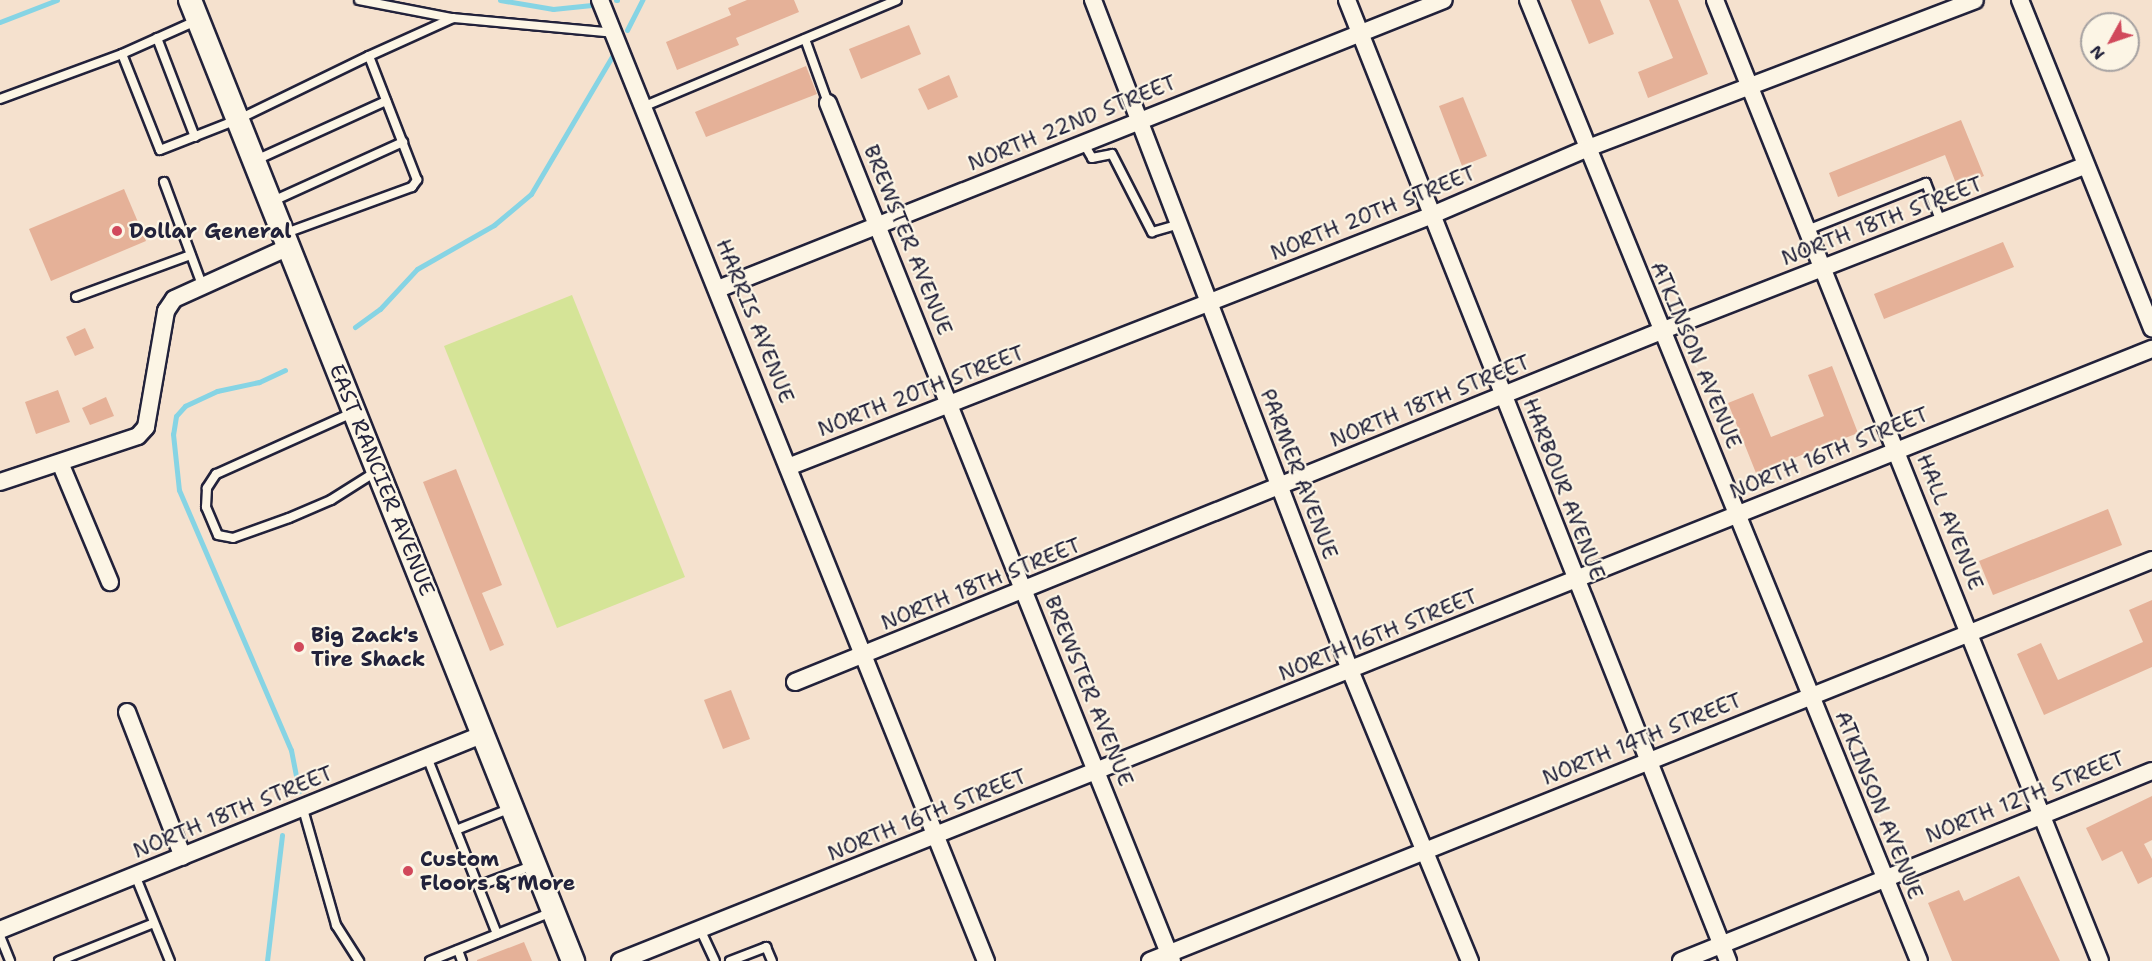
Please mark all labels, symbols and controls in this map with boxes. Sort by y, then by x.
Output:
north arrow [2080,12,2140,72]
text: N [2085,41,2109,64]
street label: NORTH 22ND STREET [964,70,1180,176]
street label: BREWSTER AVENUE [858,141,958,339]
street label: NORTH 20TH STREET [1267,160,1479,266]
street label: NORTH 18TH STREET [1778,171,1986,271]
place label: Dollar General [129,218,291,244]
marker: Dollar General [110,224,124,238]
street label: HARRIS AVENUE [711,235,799,407]
street label: ATKINSON AVENUE [1645,258,1747,452]
street label: NORTH 20TH STREET [814,340,1028,442]
street label: NORTH 18TH STREET [1326,349,1534,453]
street label: EAST RANCIER AVENUE [324,360,440,600]
street label: PARMER AVENUE [1255,385,1343,563]
street label: HARBOUR AVENUE [1518,394,1610,584]
street label: NORTH 16TH STREET [1726,402,1932,504]
street label: HALL AVENUE [1911,450,1989,594]
street label: NORTH 18TH STREET [877,532,1085,636]
street label: NORTH 16TH STREET [1275,584,1481,686]
street label: BREWSTER AVENUE [1039,592,1139,790]
place label: Big Zack's Tire Shack [311,622,425,672]
marker: Big Zack's Tire Shack [292,640,306,654]
street label: NORTH 14TH STREET [1539,687,1745,791]
street label: ATKINSON AVENUE [1830,707,1928,903]
street label: NORTH 12TH STREET [1922,745,2128,849]
street label: NORTH 18TH STREET [129,760,337,864]
street label: NORTH 16TH STREET [824,764,1030,866]
place label: Custom Floors & More [420,846,575,896]
marker: Custom Floors & More [401,864,415,878]

